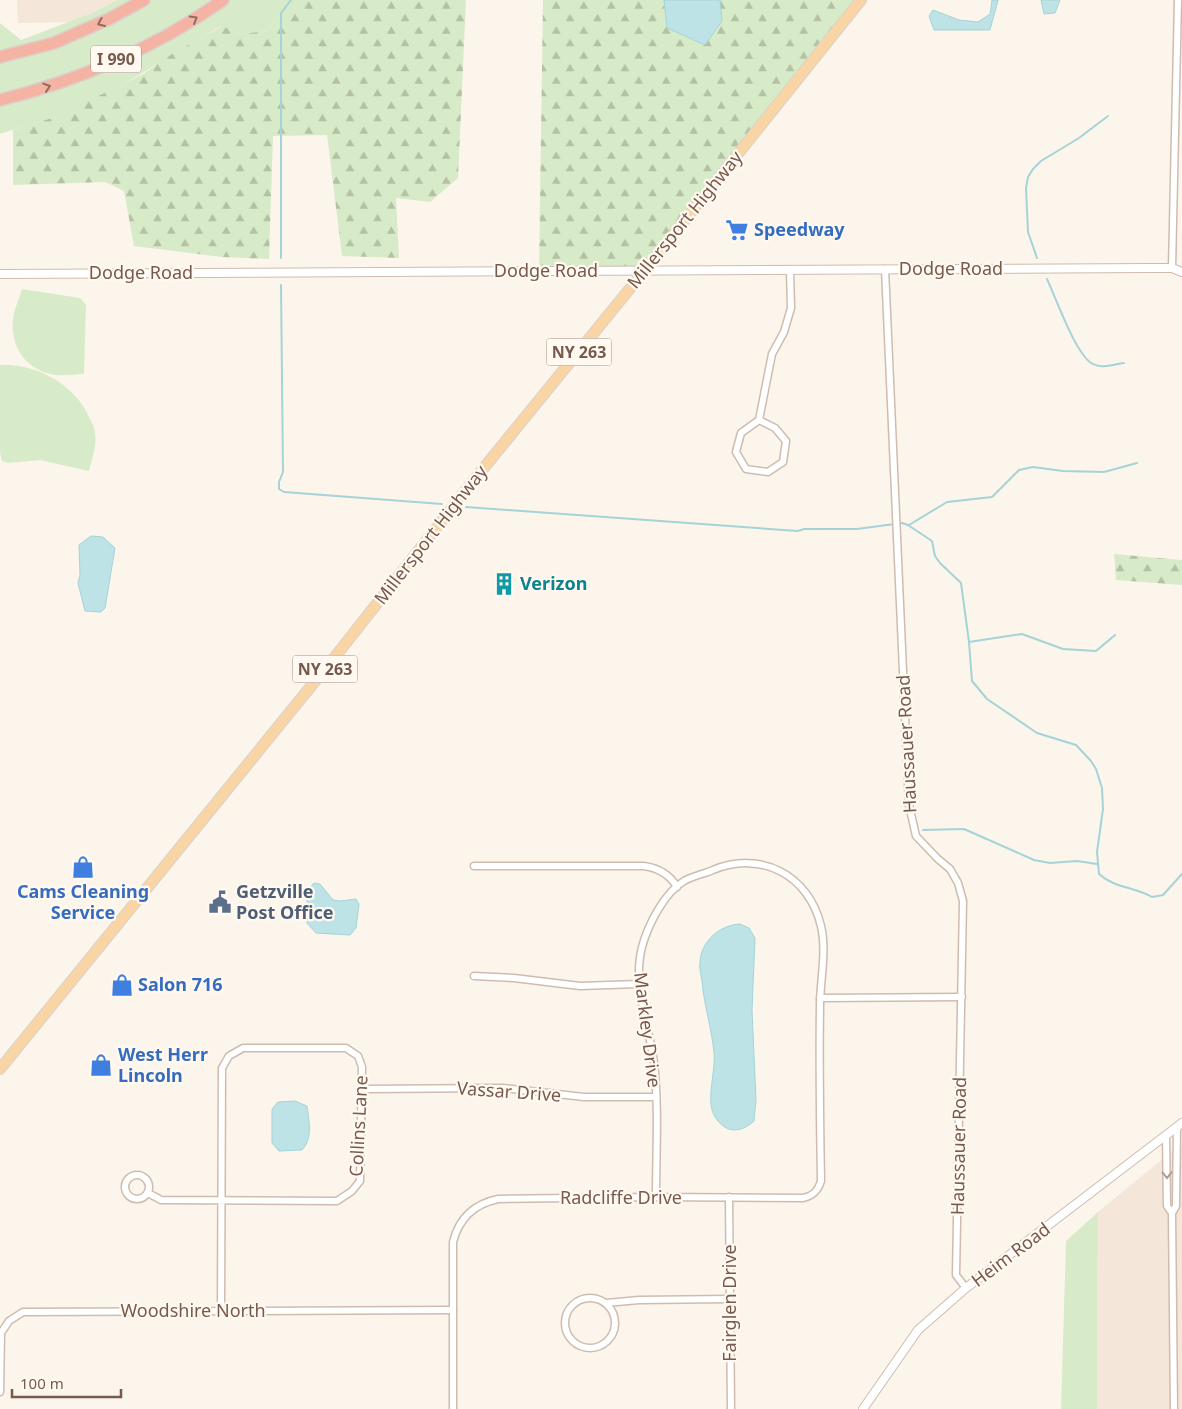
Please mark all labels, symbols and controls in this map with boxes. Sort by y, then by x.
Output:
one-way arrow [97,16,106,27]
one-way arrow [189,16,198,26]
road number: I 990 [91,46,141,72]
one-way arrow [42,83,50,93]
street label: Millersport Highway [621,145,748,293]
supermarket icon: Speedway [724,217,750,243]
place label: Speedway [754,217,845,241]
street label: Dodge Road [899,256,1003,280]
street label: Dodge Road [494,258,598,282]
street label: Dodge Road [89,260,193,284]
road number: NY 263 [546,338,612,366]
street label: Millersport Highway [368,459,493,609]
building icon: Verizon [491,571,517,597]
place label: Verizon [520,571,587,595]
road number: NY 263 [292,656,358,682]
street label: Haussauer Road [890,674,922,814]
shop icon: Cams Cleaning Service [70,854,96,880]
place label: Cams Cleaning Service [17,879,149,924]
place label: Getzville Post Office [236,879,334,924]
public building icon: Getzville Post Office [207,889,233,915]
street label: Markley Drive [629,971,667,1089]
shop icon: Salon 716 [109,972,135,998]
place label: Salon 716 [138,972,223,996]
place label: West Herr Lincoln [118,1042,208,1087]
shop icon: West Herr Lincoln [88,1052,114,1078]
street label: Collins Lane [343,1075,373,1177]
street label: Vassar Drive [456,1075,562,1107]
street label: Haussauer Road [945,1077,971,1215]
one-way arrow [1162,1172,1172,1180]
street label: Radcliffe Drive [560,1185,682,1209]
street label: Heim Road [966,1217,1055,1292]
street label: Fairglen Drive [717,1244,741,1362]
street label: Woodshire North [120,1298,266,1322]
scale bar [12,1366,121,1398]
text: 100 m [20,1373,64,1393]

